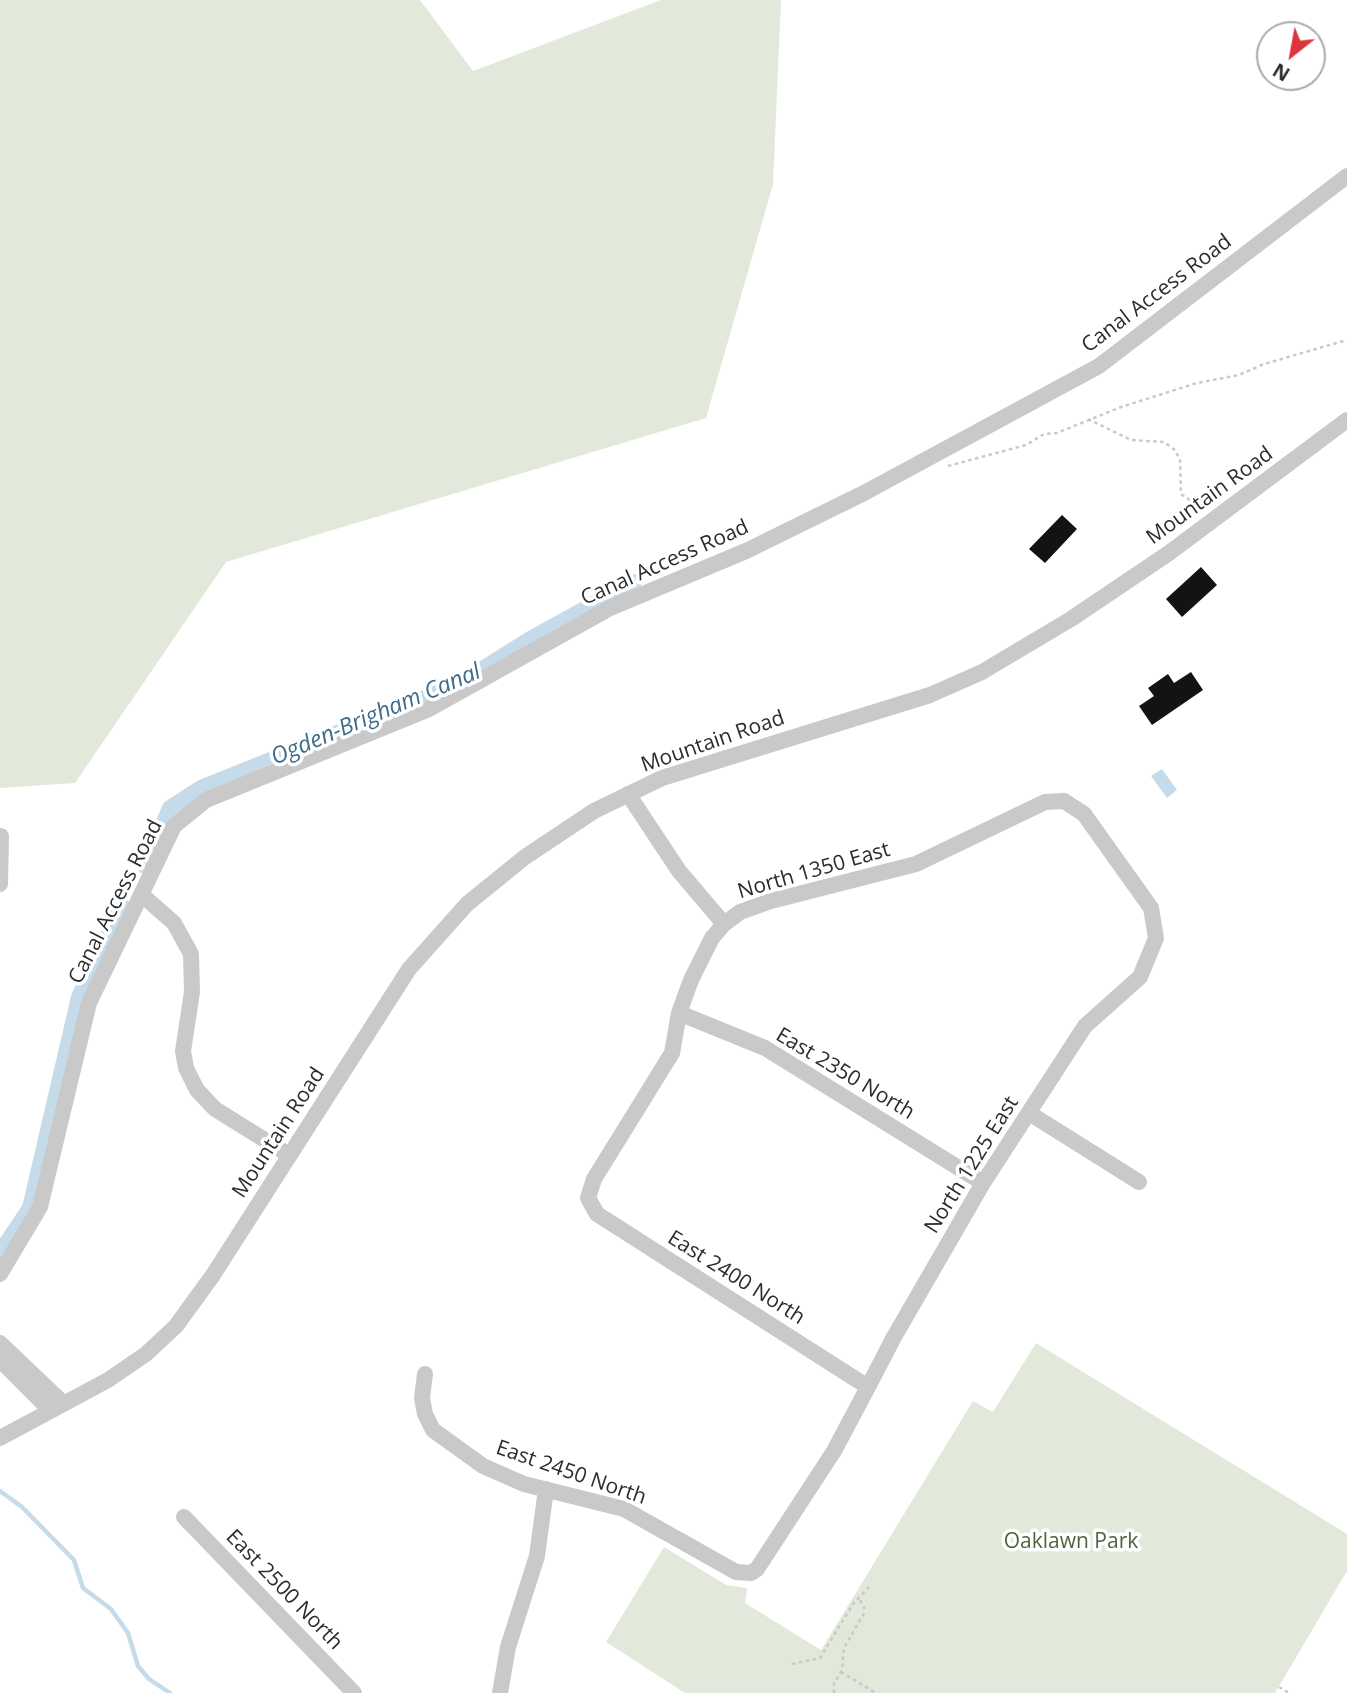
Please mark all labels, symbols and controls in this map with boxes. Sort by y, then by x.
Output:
north arrow [1256,21,1326,91]
text: N [1268,57,1295,87]
street label: Canal Access Road [1077,229,1237,359]
street label: Mountain Road [1142,442,1278,550]
street label: Canal Access Road [577,515,753,611]
water label: Ogden-Brigham Canal [267,658,485,772]
street label: Mountain Road [638,706,788,778]
street label: Canal Access Road [64,816,168,988]
street label: North 1350 East [735,837,893,905]
street label: East 2350 North [771,1023,919,1125]
street label: Mountain Road [228,1063,330,1203]
street label: North 1225 East [920,1092,1024,1238]
street label: East 2400 North [663,1226,809,1330]
street label: East 2450 North [493,1436,649,1510]
street label: East 2500 North [220,1525,348,1655]
park label: Oaklawn Park [1004,1529,1138,1555]

